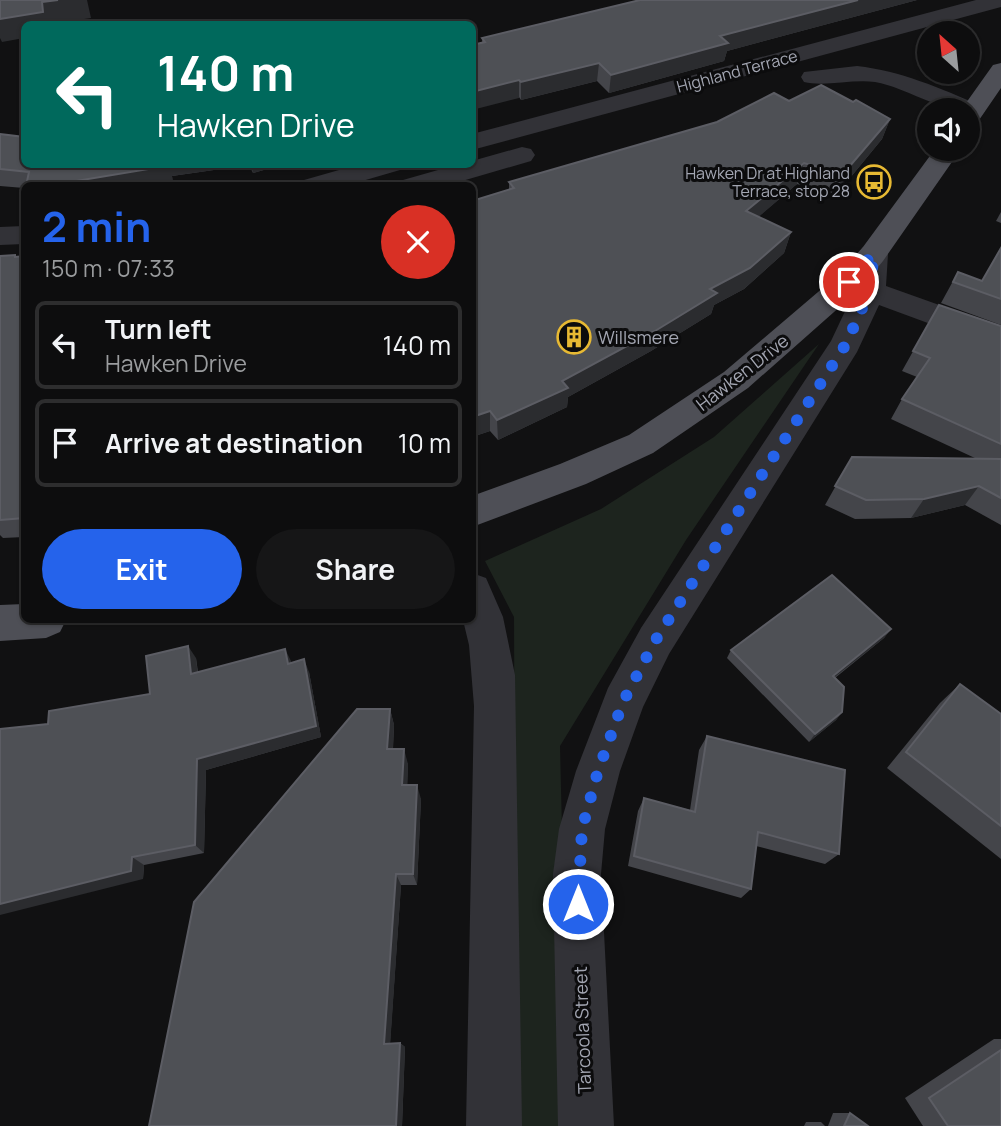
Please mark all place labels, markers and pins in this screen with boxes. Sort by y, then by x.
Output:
place label: Hawken Dr at Highland Terrace, stop 28 [685,162,850,202]
bus stop icon: Hawken Dr at Highland Terrace, stop 28 [855,163,893,201]
pin [819,252,879,312]
building icon: Willsmere [555,318,593,356]
place label: Willsmere [598,325,679,349]

